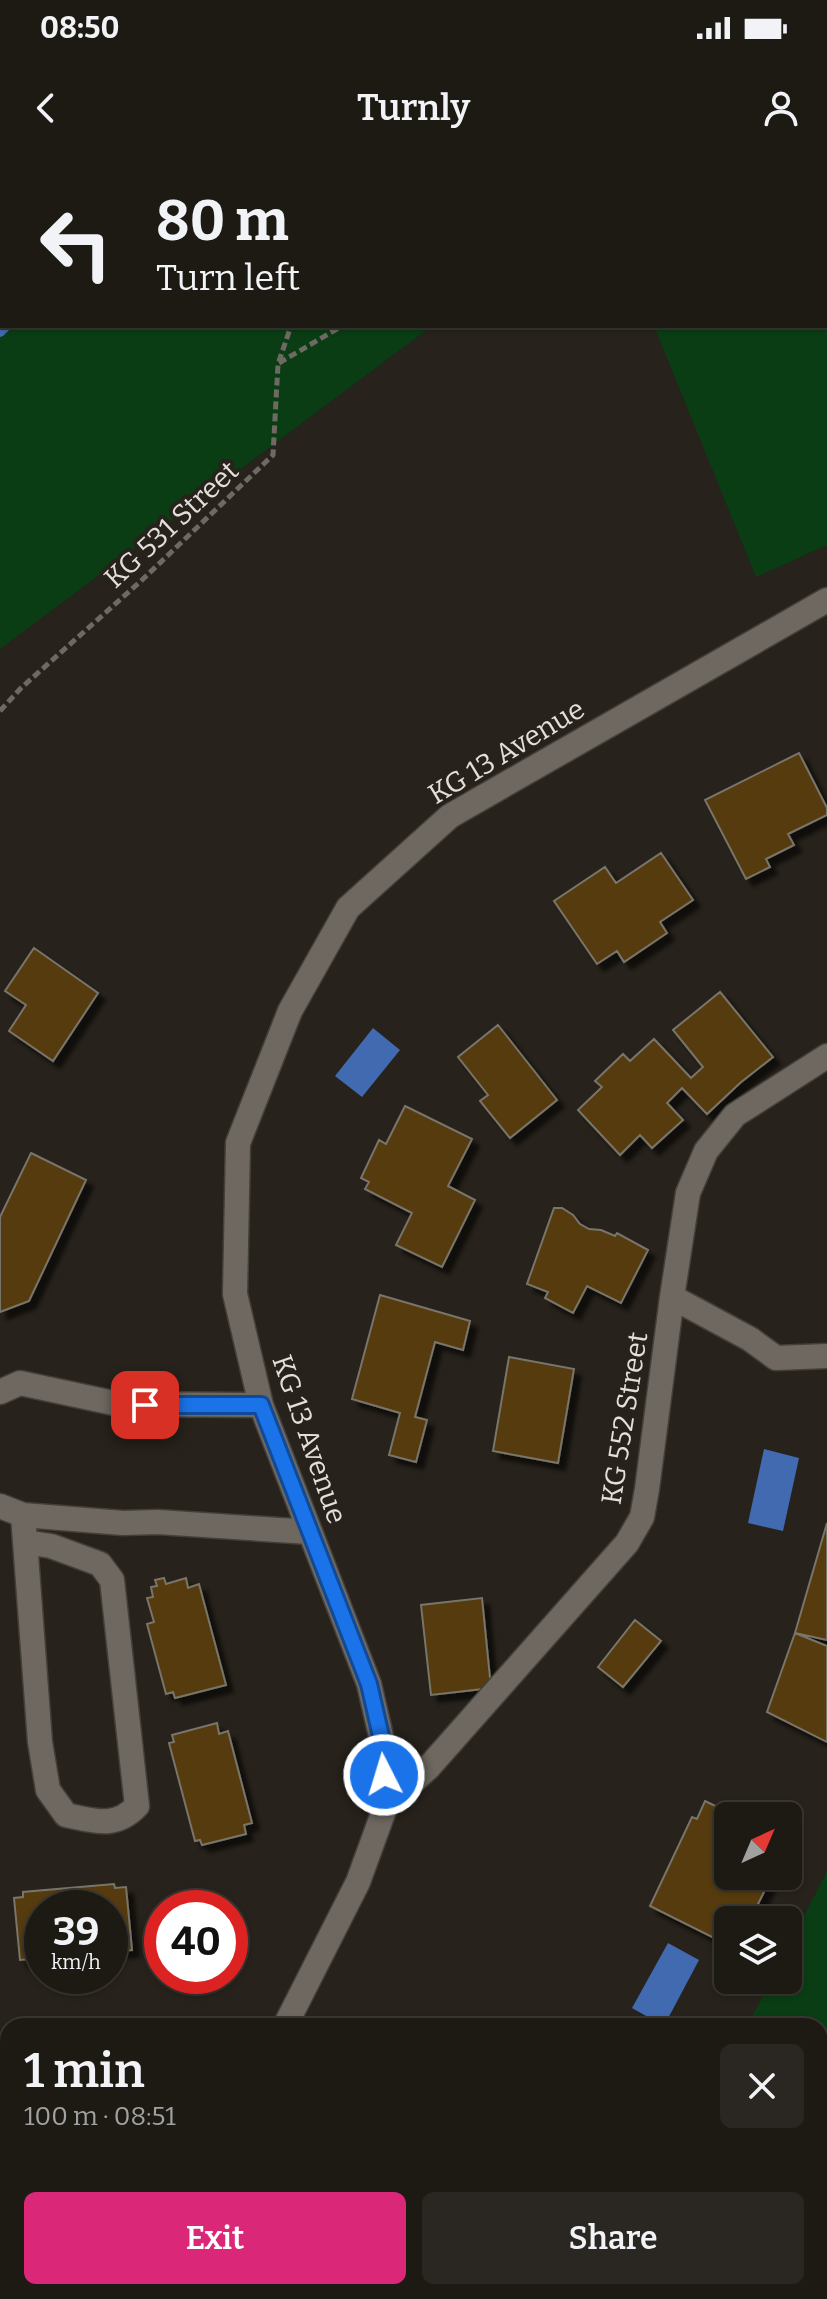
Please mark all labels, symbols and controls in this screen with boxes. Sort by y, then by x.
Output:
text: 08:50 [40,10,120,46]
icon: back [24,86,68,130]
text: Turnly [357,86,470,130]
icon: person [759,86,803,130]
text: 80 m [156,188,289,255]
icon: left [24,192,128,296]
text: Turn left [156,256,300,300]
street label: KG 531 Street [98,454,245,595]
street label: KG 13 Avenue [422,692,590,811]
street label: KG 552 Street [595,1330,654,1507]
street label: KG 13 Avenue [265,1351,354,1528]
pin [111,1371,179,1439]
icon: arrive [123,1383,167,1427]
position arrow [342,1733,426,1817]
north arrow [714,1802,802,1890]
map controls [714,1802,802,1994]
speed limit sign: 40 [144,1890,248,1994]
button: layers [714,1906,802,1994]
text: 39 [53,1908,99,1956]
text: km/h [51,1950,101,1974]
text: 1 min [24,2042,145,2100]
button: close [720,2044,804,2128]
text: 100 m · 08:51 [24,2101,176,2132]
button: Exit [24,2192,406,2284]
button: Share [422,2192,804,2284]

